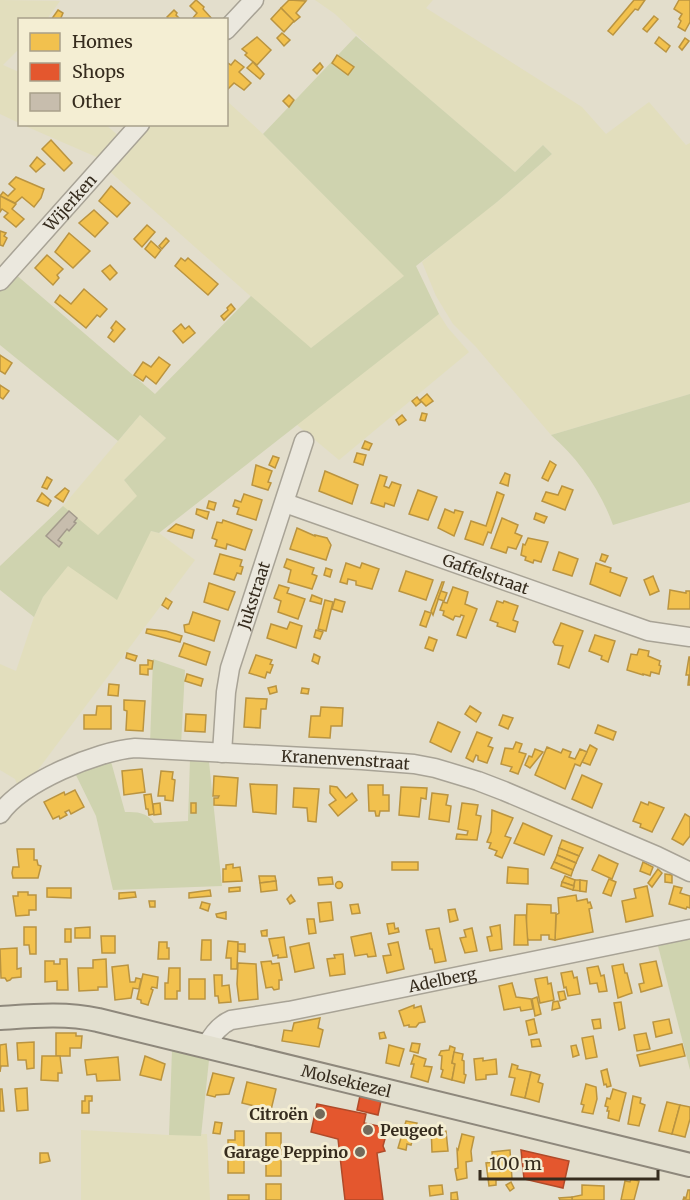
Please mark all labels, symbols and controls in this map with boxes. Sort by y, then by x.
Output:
legend [18,18,228,126]
text: Homes [72,30,133,53]
text: Shops [72,60,125,83]
text: Other [72,90,122,113]
street label: Wijerken [39,170,101,236]
street label: Gaffelstraat [440,549,532,599]
street label: Jukstraat [233,558,274,633]
street label: Kranenvenstraat [280,746,411,774]
street label: Adelberg [406,963,478,997]
street label: Molsekiezel [299,1060,393,1101]
place label: Citroën [249,1104,308,1124]
marker: Citroën [313,1107,327,1121]
place label: Peugeot [380,1120,444,1140]
marker: Peugeot [361,1123,375,1137]
place label: Garage Peppino [224,1142,348,1162]
scale bar [480,1143,658,1181]
marker: Garage Peppino [353,1145,367,1159]
text: 100 m [489,1152,542,1175]

